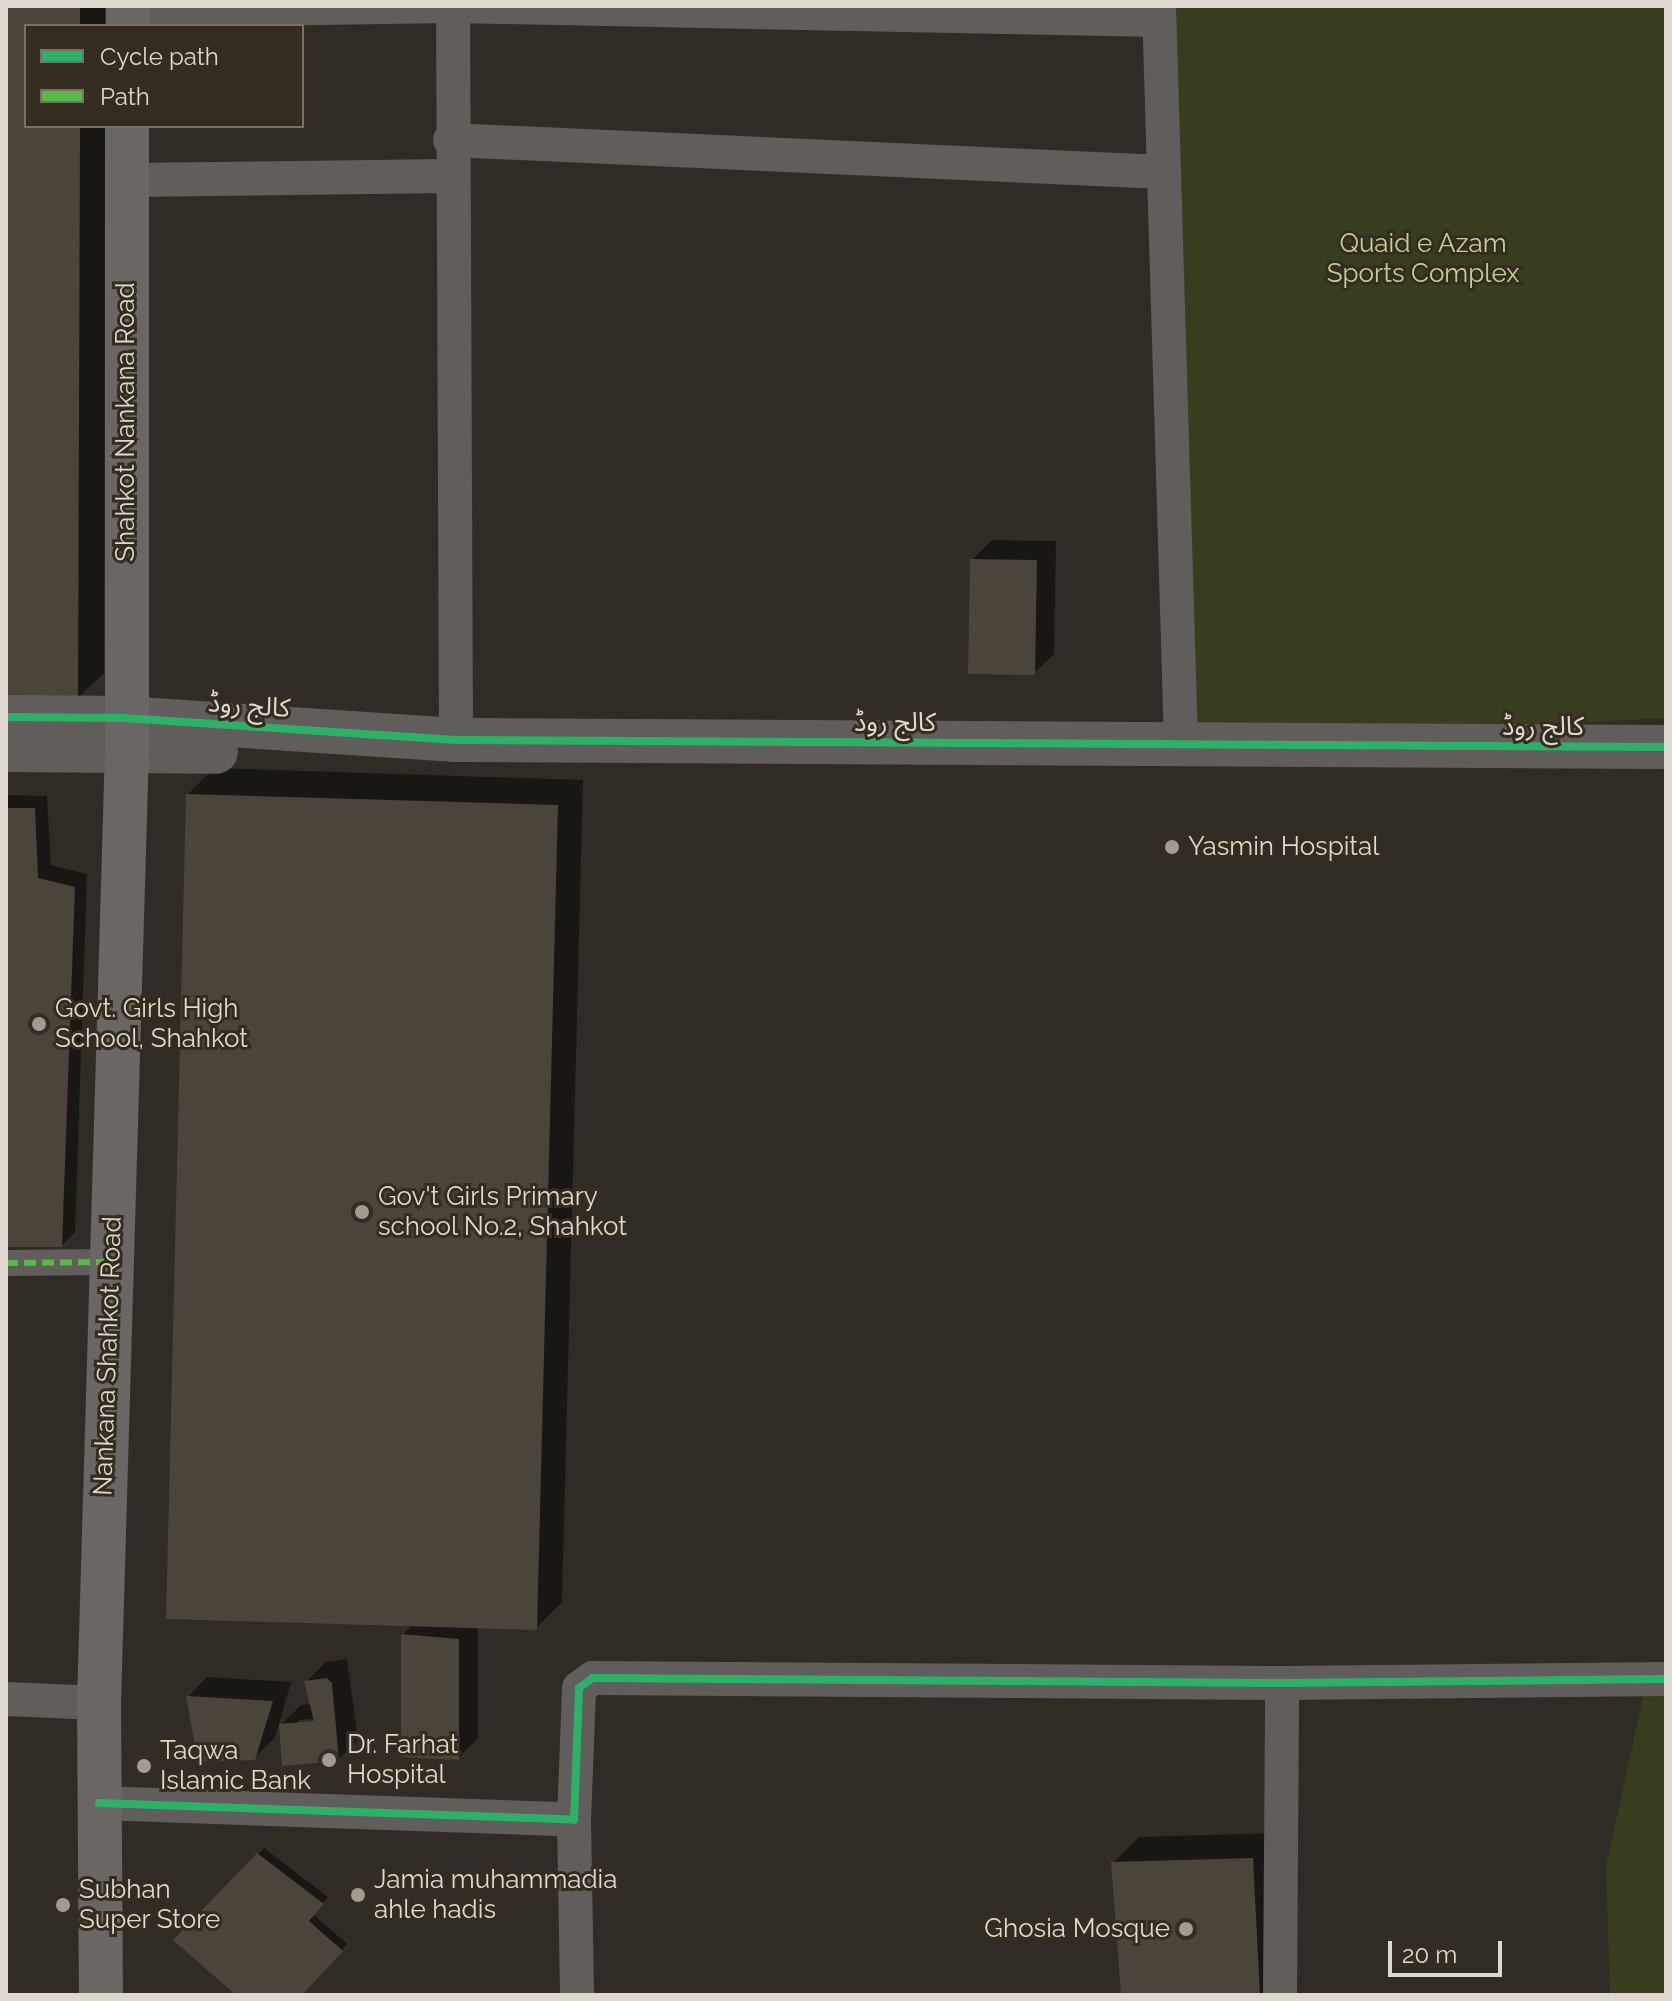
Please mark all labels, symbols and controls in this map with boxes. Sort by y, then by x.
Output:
legend [24,24,304,128]
text: Cycle path [100,42,219,71]
text: Path [100,82,150,111]
park label: Quaid e Azam Sports Complex [1327,228,1519,290]
street label: Shahkot Nankana Road [110,282,142,562]
street label: کالج روڈ [207,688,291,724]
street label: کالج روڈ [854,707,936,739]
street label: کالج روڈ [1502,711,1584,743]
place label: Yasmin Hospital [1188,831,1379,863]
marker: Yasmin Hospital [1163,838,1181,856]
place label: Govt. Girls High School, Shahkot [55,993,248,1054]
marker: Govt. Girls High School, Shahkot [30,1015,48,1033]
place label: Gov't Girls Primary school No.2, Shahkot [378,1181,628,1242]
marker: Gov't Girls Primary school No.2, Shahkot [353,1203,371,1221]
street label: Nankana Shahkot Road [88,1216,128,1496]
place label: Dr. Farhat Hospital [347,1729,459,1790]
place label: Taqwa Islamic Bank [160,1735,311,1796]
marker: Dr. Farhat Hospital [318,1749,340,1771]
marker: Taqwa Islamic Bank [135,1757,153,1775]
place label: Jamia muhammadia ahle hadis [374,1864,617,1926]
place label: Subhan Super Store [79,1874,221,1936]
marker: Jamia muhammadia ahle hadis [349,1886,367,1904]
marker: Subhan Super Store [54,1896,72,1914]
place label: Ghosia Mosque [984,1913,1170,1945]
marker: Ghosia Mosque [1177,1920,1195,1938]
scale bar [1392,1925,1506,1975]
text: 20 m [1402,1940,1457,1969]

